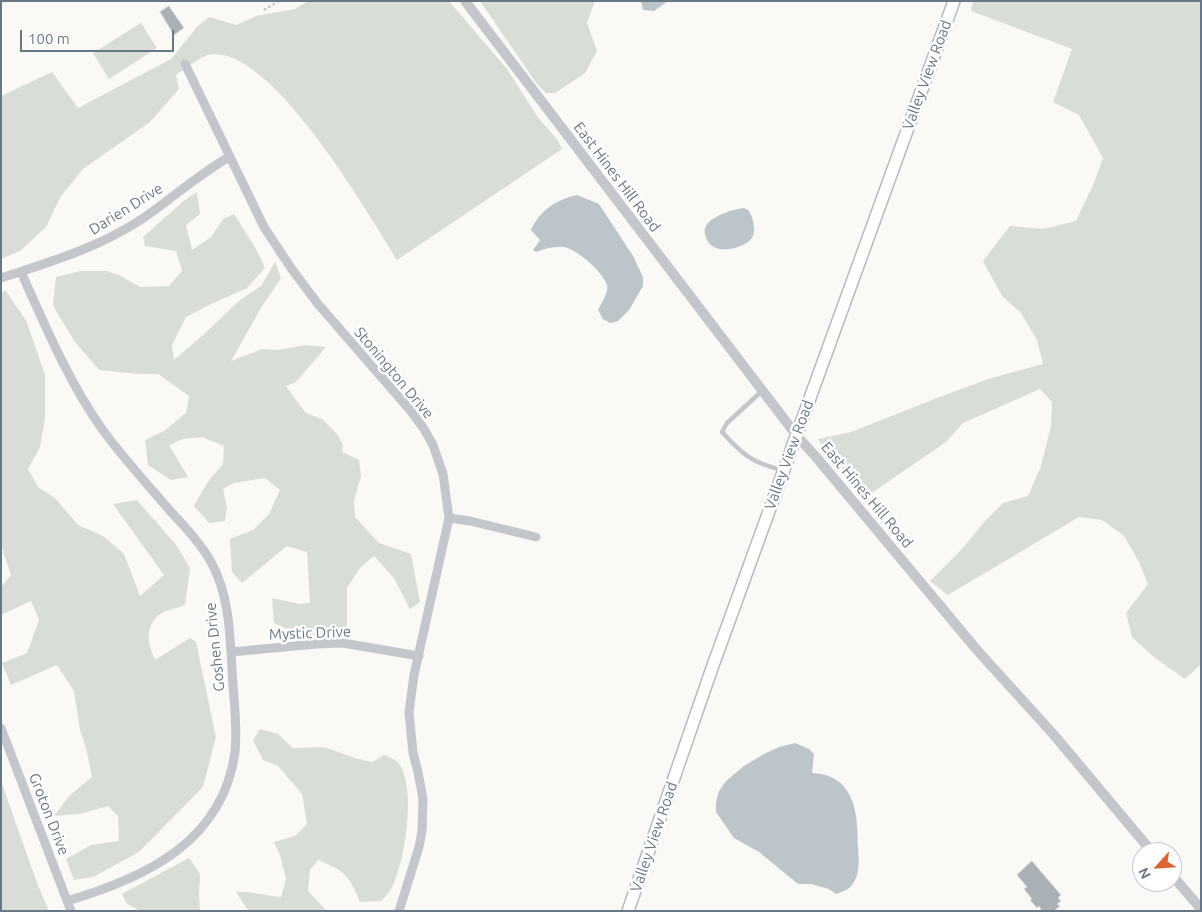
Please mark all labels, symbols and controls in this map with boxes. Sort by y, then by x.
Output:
street label: Valley View Road [899,18,955,132]
scale bar [22,20,176,52]
text: 100 m [28,30,70,47]
street label: East Hines Hill Road [570,119,664,235]
street label: Darien Drive [86,179,166,239]
street label: Stonington Drive [350,324,438,422]
street label: Valley View Road [761,398,817,512]
street label: East Hines Hill Road [817,438,917,552]
street label: Goshen Drive [201,602,229,692]
street label: Mystic Drive [269,623,351,643]
street label: Groton Drive [25,770,73,858]
street label: Valley View Road [627,780,681,894]
north arrow [1132,842,1182,892]
text: N [1135,865,1154,881]

